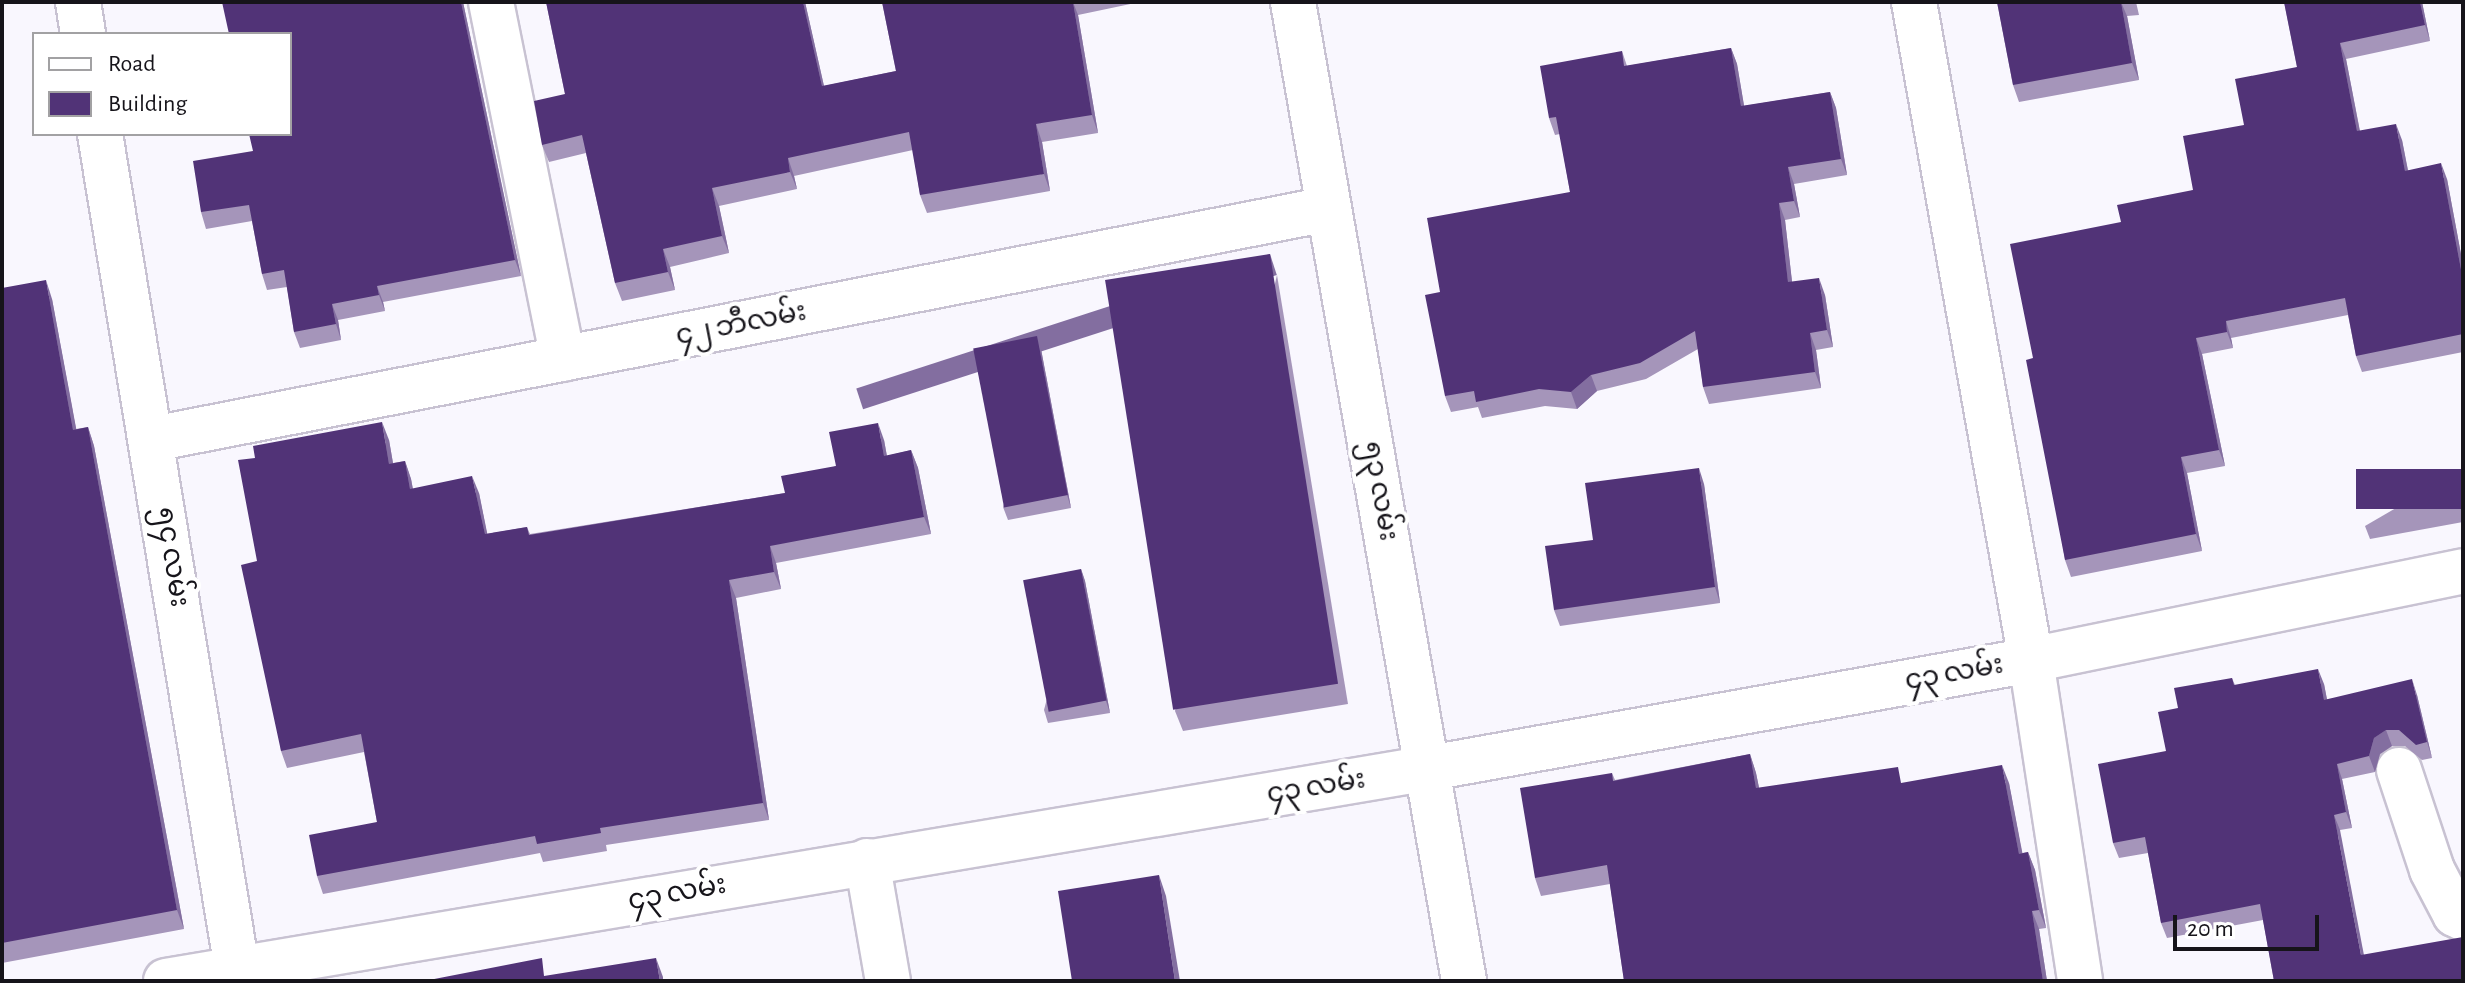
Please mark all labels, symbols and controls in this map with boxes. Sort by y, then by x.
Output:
legend [32,32,292,136]
text: Road [108,52,156,76]
text: Building [108,92,187,116]
street label: ၄၂ ဘီလမ်း [673,295,809,353]
street label: ၅၃ လမ်း [1355,438,1405,544]
street label: ၅၄ လမ်း [148,505,196,609]
street label: ၄၃ လမ်း [1902,648,2006,698]
street label: ၄၃ လမ်း [1264,763,1368,811]
street label: ၄၃ လမ်း [625,868,729,918]
scale bar [2177,899,2323,949]
text: 20 m [2187,917,2234,941]

